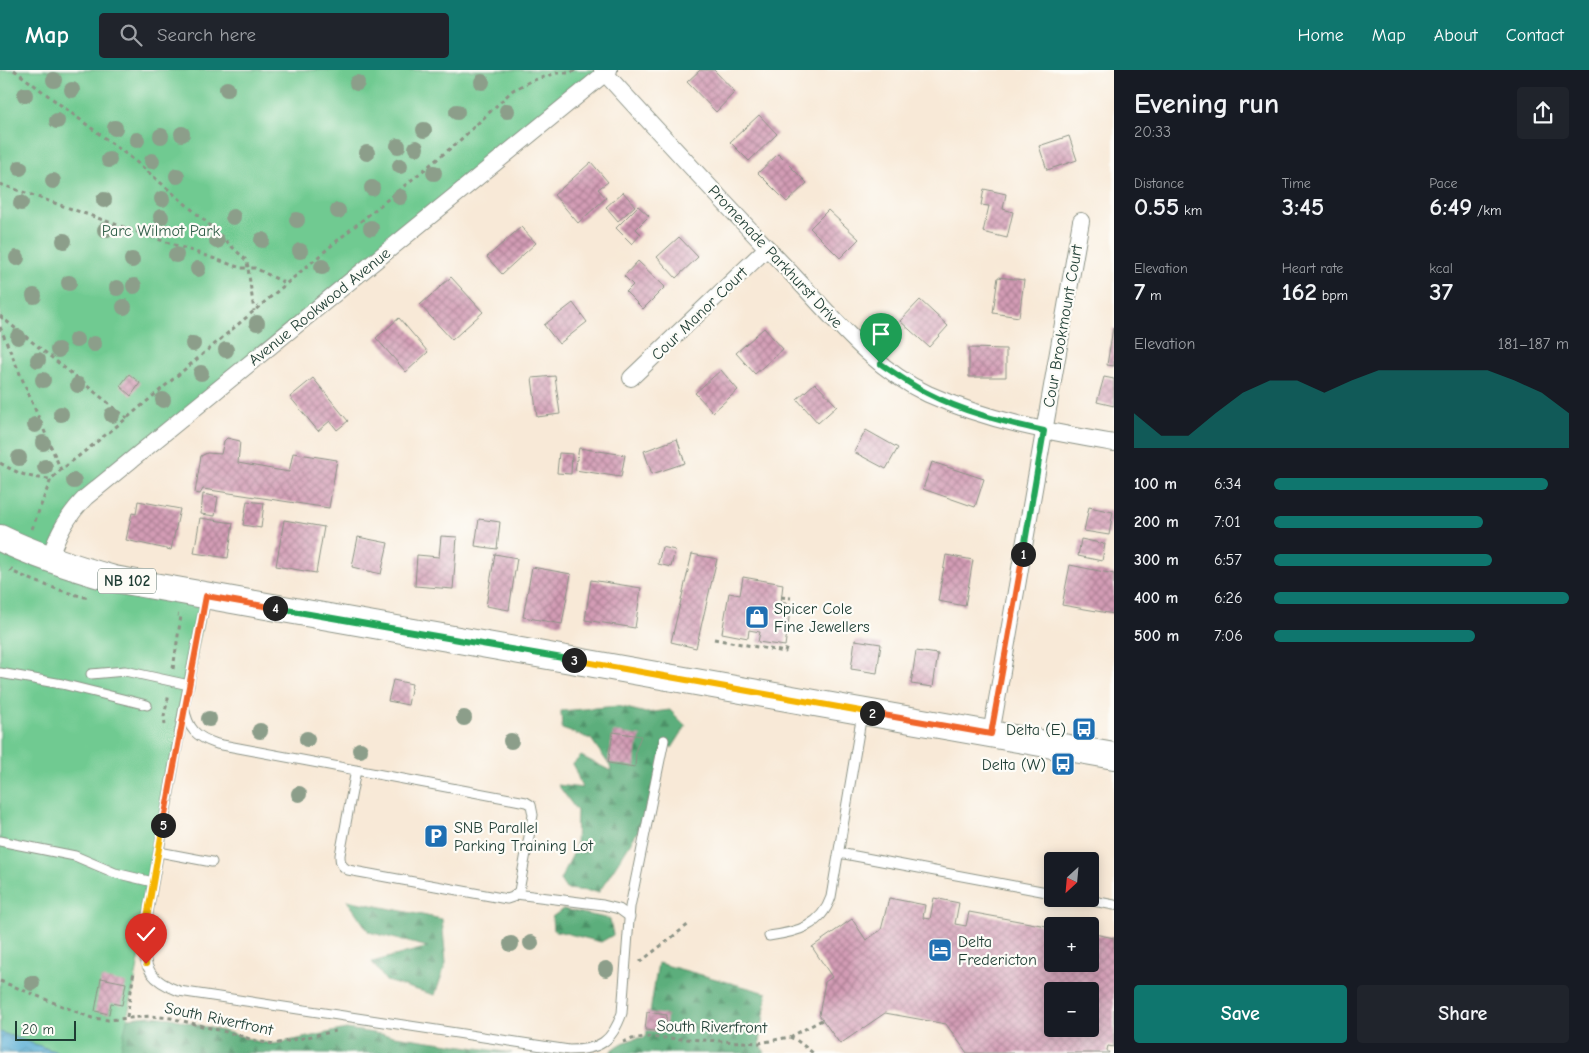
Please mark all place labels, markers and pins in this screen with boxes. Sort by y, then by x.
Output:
pin [860,313,902,364]
pin: 1 [1010,542,1036,566]
pin: 4 [262,596,288,620]
place label: Spicer Cole Fine Jewellers [774,600,870,636]
shop icon: Spicer Cole Fine Jewellers [744,604,770,630]
pin: 3 [562,648,586,672]
pin: 2 [860,700,884,726]
bus stop icon: Delta (E) [1071,716,1097,742]
place label: Delta (E) [1006,721,1066,739]
bus stop icon: Delta (W) [1050,751,1076,777]
place label: Delta (W) [982,756,1046,774]
pin: 5 [150,812,176,838]
place label: SNB Parallel Parking Training Lot [454,819,593,855]
parking icon: SNB Parallel Parking Training Lot [423,823,449,849]
pin [125,913,167,964]
place label: Delta Fredericton [958,933,1037,969]
hotel icon: Delta Fredericton [927,937,953,963]

